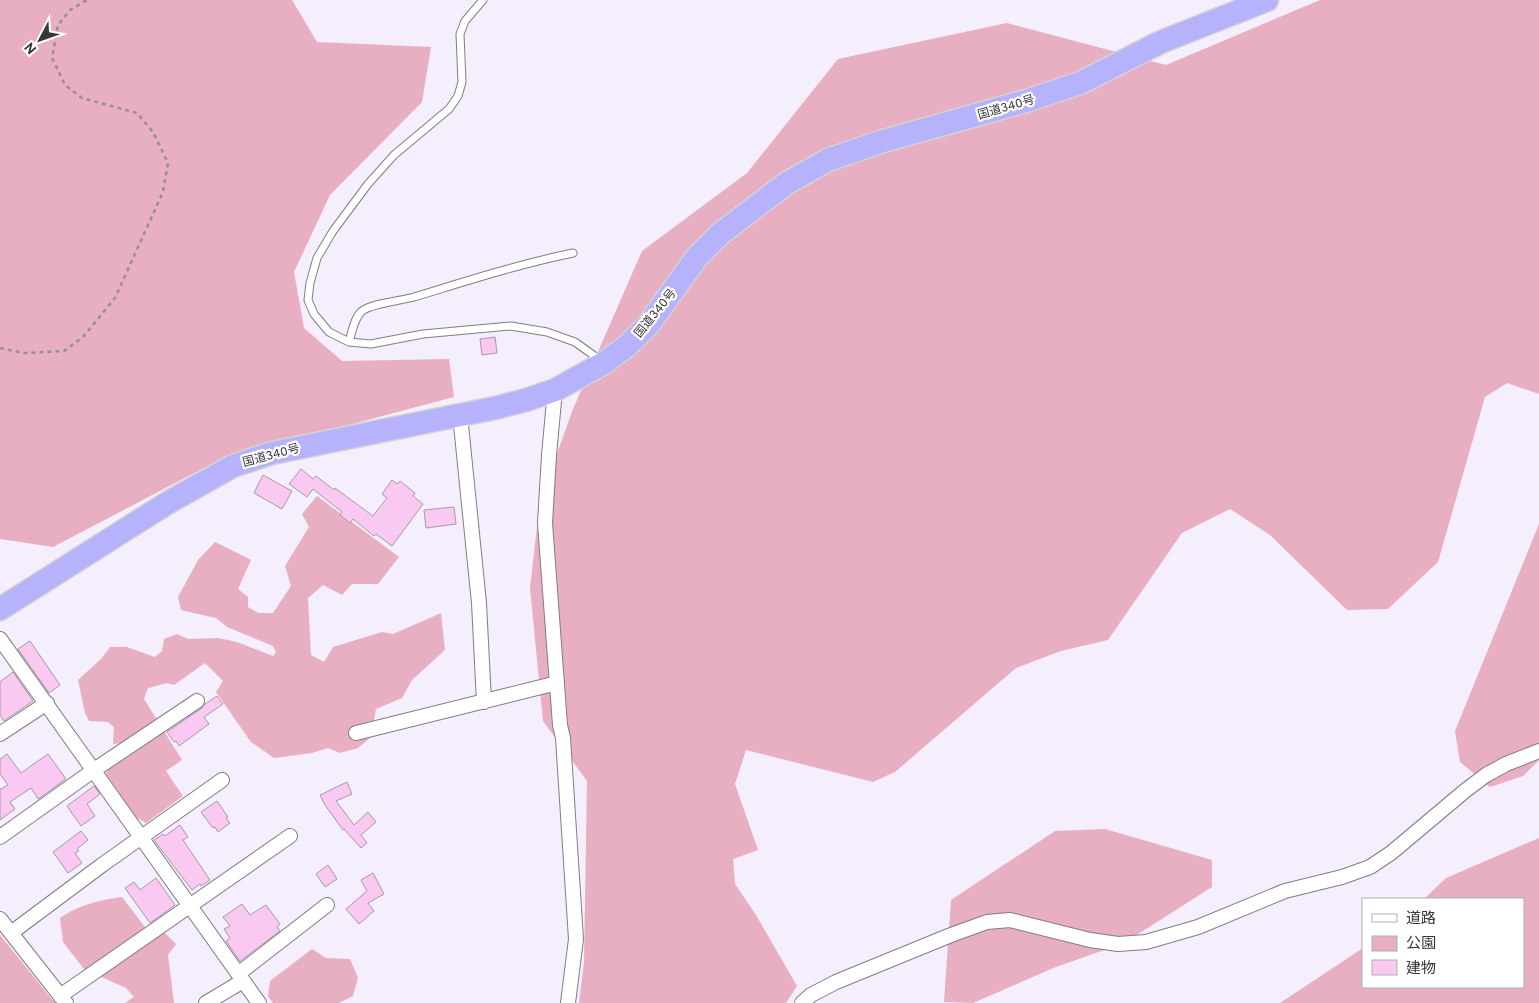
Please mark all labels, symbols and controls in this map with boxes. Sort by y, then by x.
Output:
north arrow [15,15,65,65]
text: N [22,38,41,57]
street label: 国道340号 [976,92,1037,124]
street label: 国道340号 [631,286,680,341]
street label: 国道340号 [241,441,302,471]
legend [1362,898,1524,988]
text: 道路 [1406,910,1436,929]
text: 公園 [1406,935,1436,954]
text: 建物 [1406,960,1436,979]

